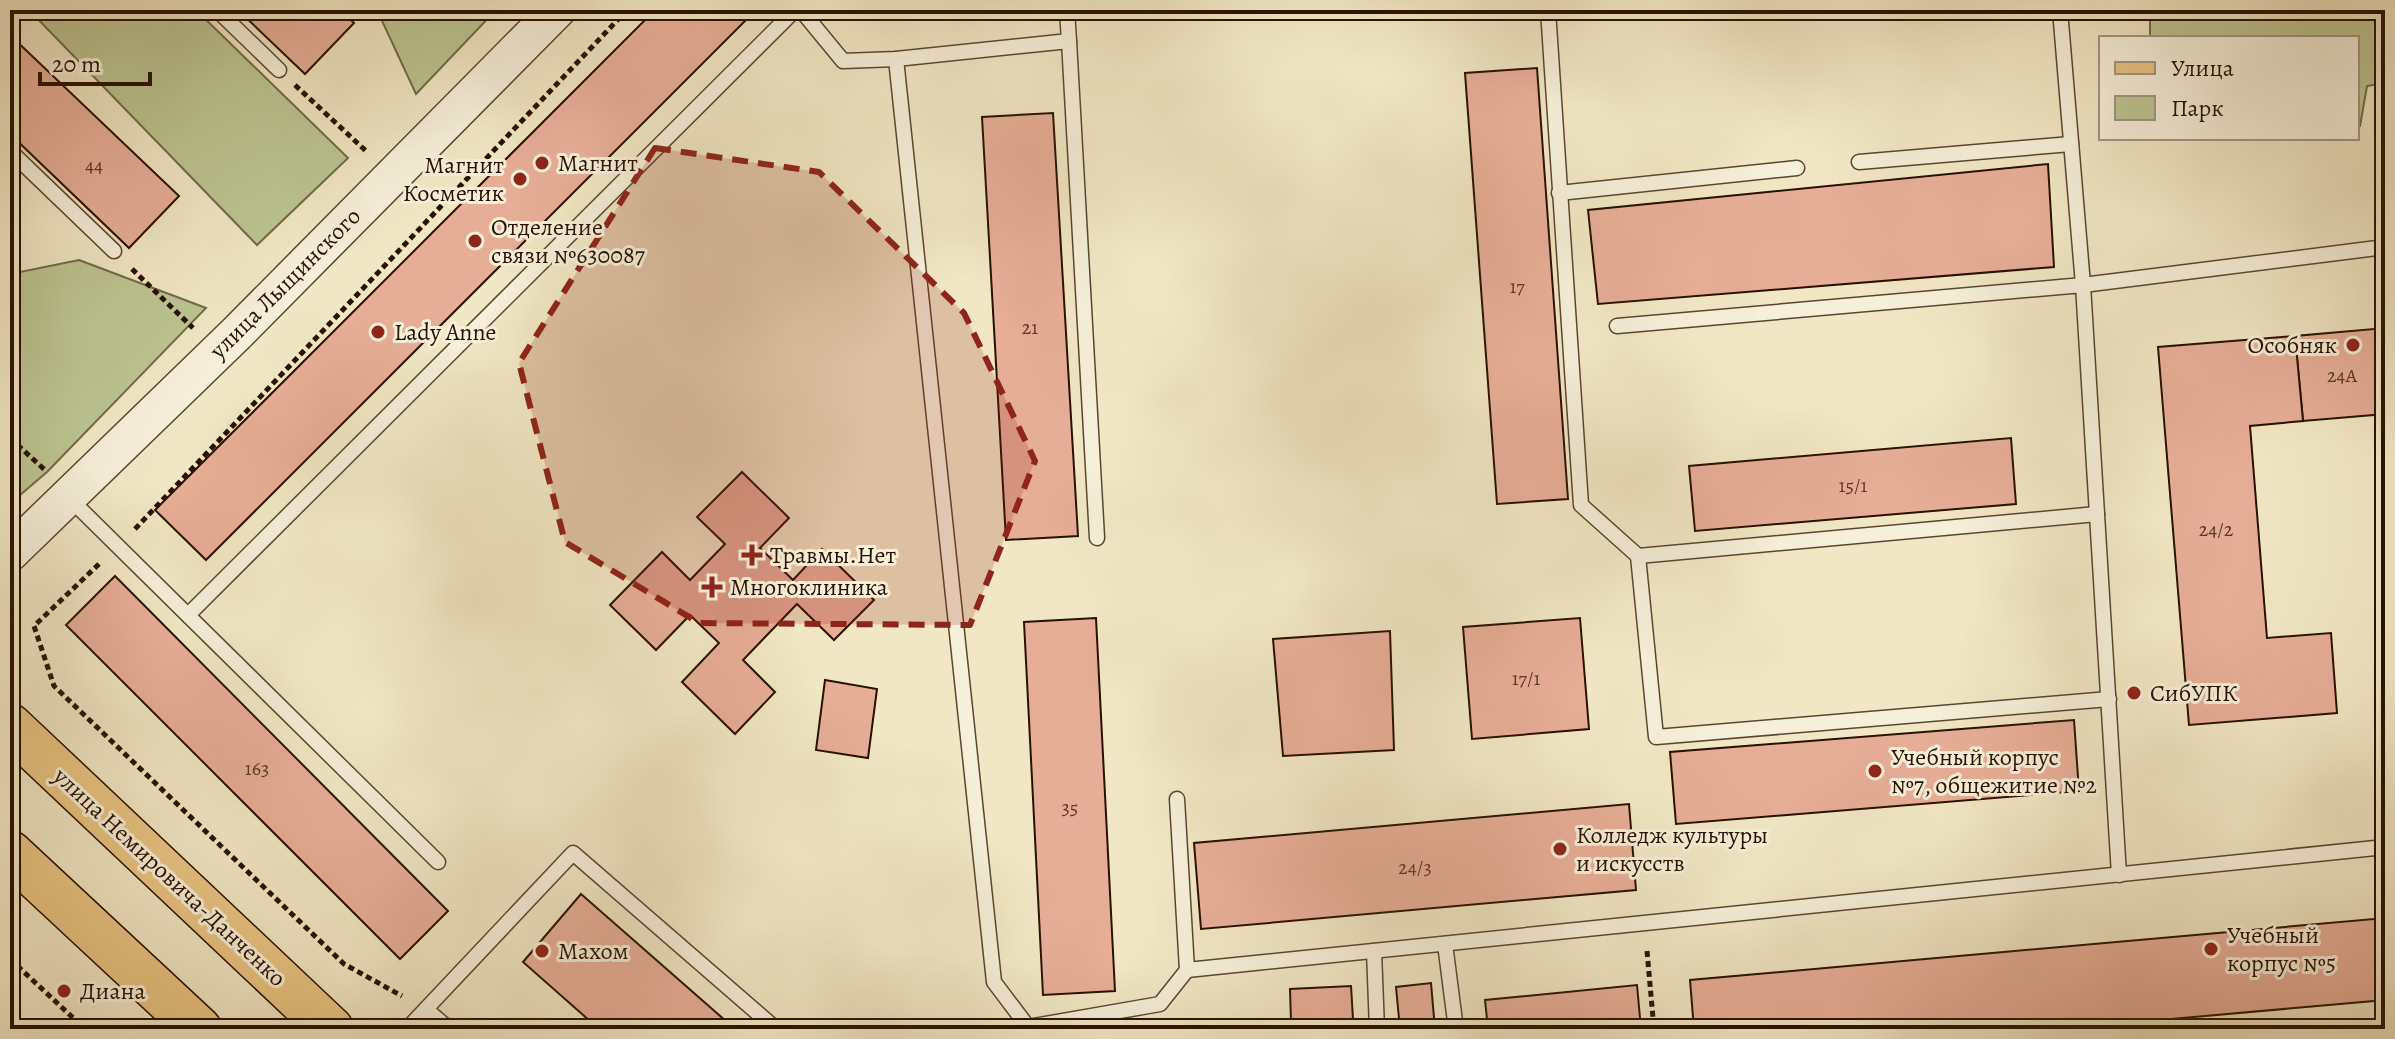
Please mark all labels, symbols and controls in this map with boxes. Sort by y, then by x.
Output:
scale bar [40,36,150,86]
legend [2099,36,2359,140]
text: 20 m [52,48,101,80]
text: Улица [2171,52,2234,84]
text: Парк [2171,92,2224,124]
place label: Магнит [558,147,638,179]
place label: Магнит Косметик [403,149,504,209]
house number: 44 [85,152,103,179]
marker: Магнит [533,154,551,172]
marker: Магнит Косметик [511,170,529,188]
street label: улица Лыщинского [202,200,368,366]
place label: Отделение связи №630087 [491,211,646,271]
marker: Отделение связи №630087 [466,232,484,250]
house number: 17 [1509,273,1525,300]
house number: 21 [1022,314,1038,341]
place label: Lady Anne [394,316,496,348]
marker: Lady Anne [369,323,387,341]
place label: Особняк [2248,329,2337,361]
marker: Особняк [2344,336,2362,354]
house number: 24А [2327,362,2357,389]
house number: 15/1 [1839,472,1868,499]
house number: 24/2 [2199,516,2234,543]
place label: Травмы.Нет [770,539,896,571]
marker: Травмы.Нет [741,544,763,566]
place label: Многоклиника [730,571,888,603]
marker: Многоклиника [701,576,723,598]
house number: 17/1 [1512,665,1540,692]
place label: СибУПК [2150,677,2238,709]
marker: СибУПК [2125,684,2143,702]
place label: Учебный корпус №7, общежитие №2 [1891,741,2097,801]
house number: 163 [245,755,269,782]
street label: улица Немировича-Данченко [46,760,293,994]
marker: Учебный корпус №7, общежитие №2 [1866,762,1884,780]
house number: 35 [1062,794,1078,821]
place label: Колледж культуры и искусств [1576,819,1768,879]
marker: Колледж культуры и искусств [1551,840,1569,858]
house number: 24/3 [1398,854,1432,881]
place label: Учебный корпус №5 [2227,919,2336,979]
place label: Махом [558,935,629,967]
marker: Учебный корпус №5 [2202,940,2220,958]
marker: Махом [533,942,551,960]
place label: Диана [80,975,146,1007]
marker: Диана [55,982,73,1000]

